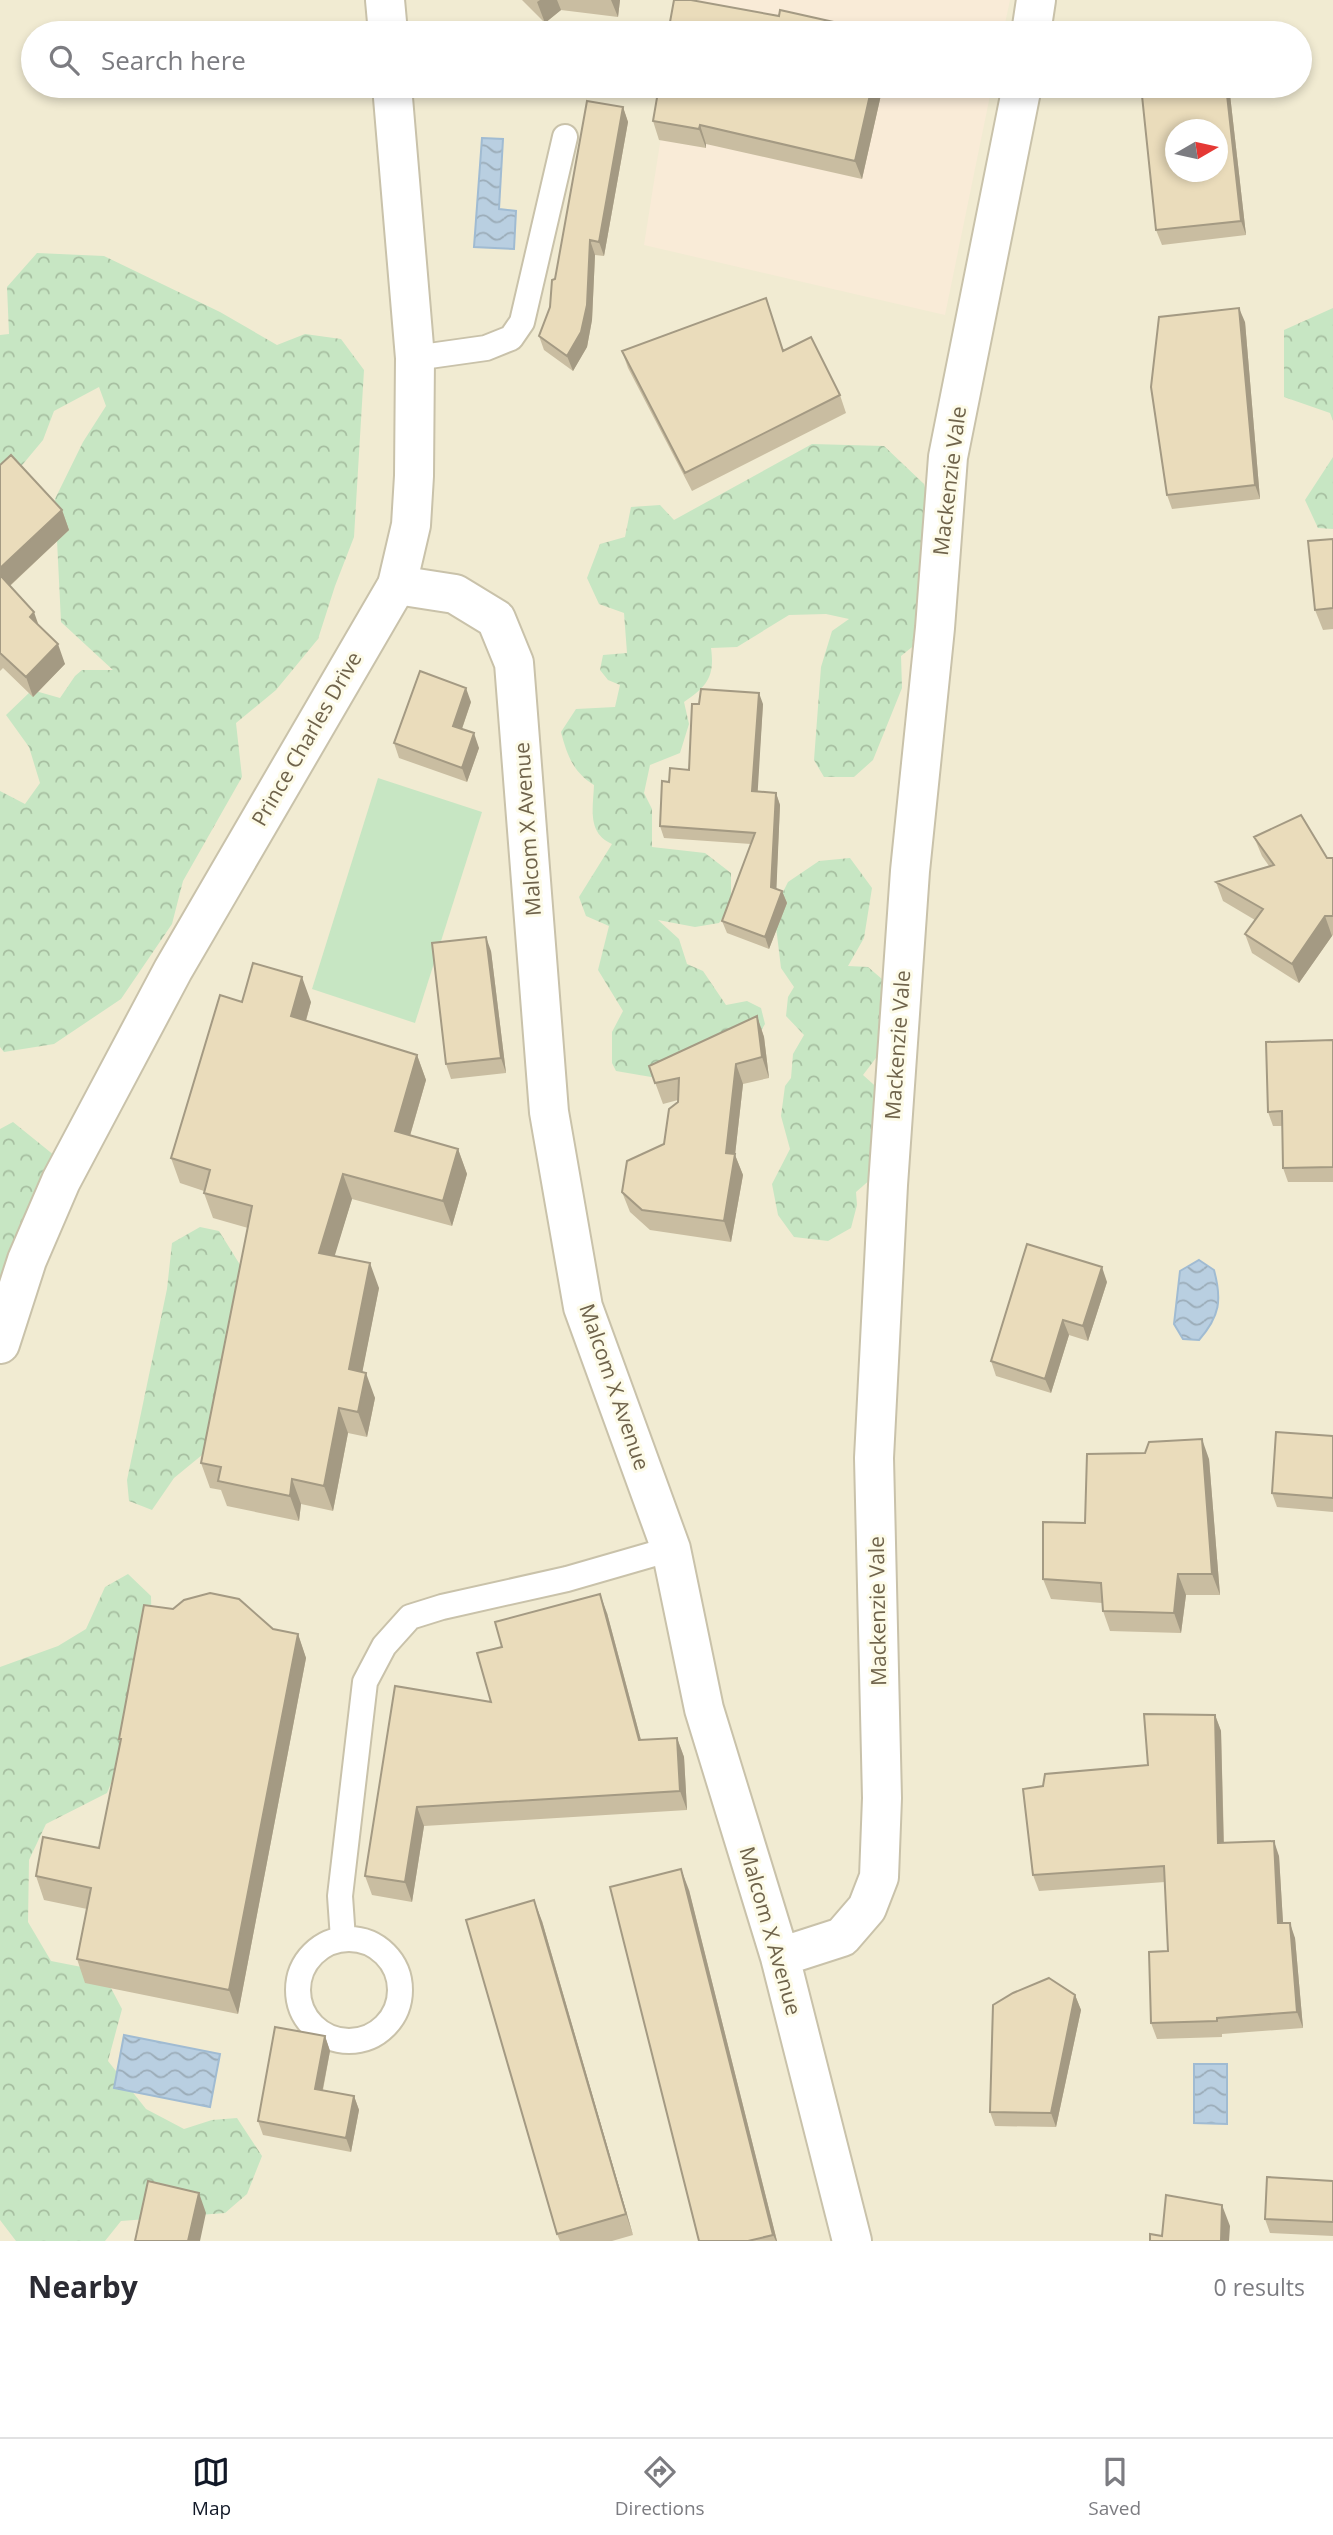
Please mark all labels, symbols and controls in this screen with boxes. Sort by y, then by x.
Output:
search box [21,21,1312,98]
icon: search [45,41,83,79]
text: Search here [101,42,246,78]
north arrow [1165,119,1228,182]
street label: Mackenzie Vale [926,405,972,557]
street label: Prince Charles Drive [245,646,368,831]
street label: Malcom X Avenue [507,741,547,917]
street label: Mackenzie Vale [878,969,916,1121]
street label: Malcom X Avenue [573,1300,657,1474]
street label: Mackenzie Vale [862,1536,892,1686]
street label: Malcom X Avenue [734,1843,808,2018]
text: Nearby [28,2266,138,2307]
text: 0 results [1214,2271,1305,2303]
tab: Map [192,2453,231,2521]
tab: Directions [615,2453,705,2521]
tab: Saved [1088,2453,1141,2521]

